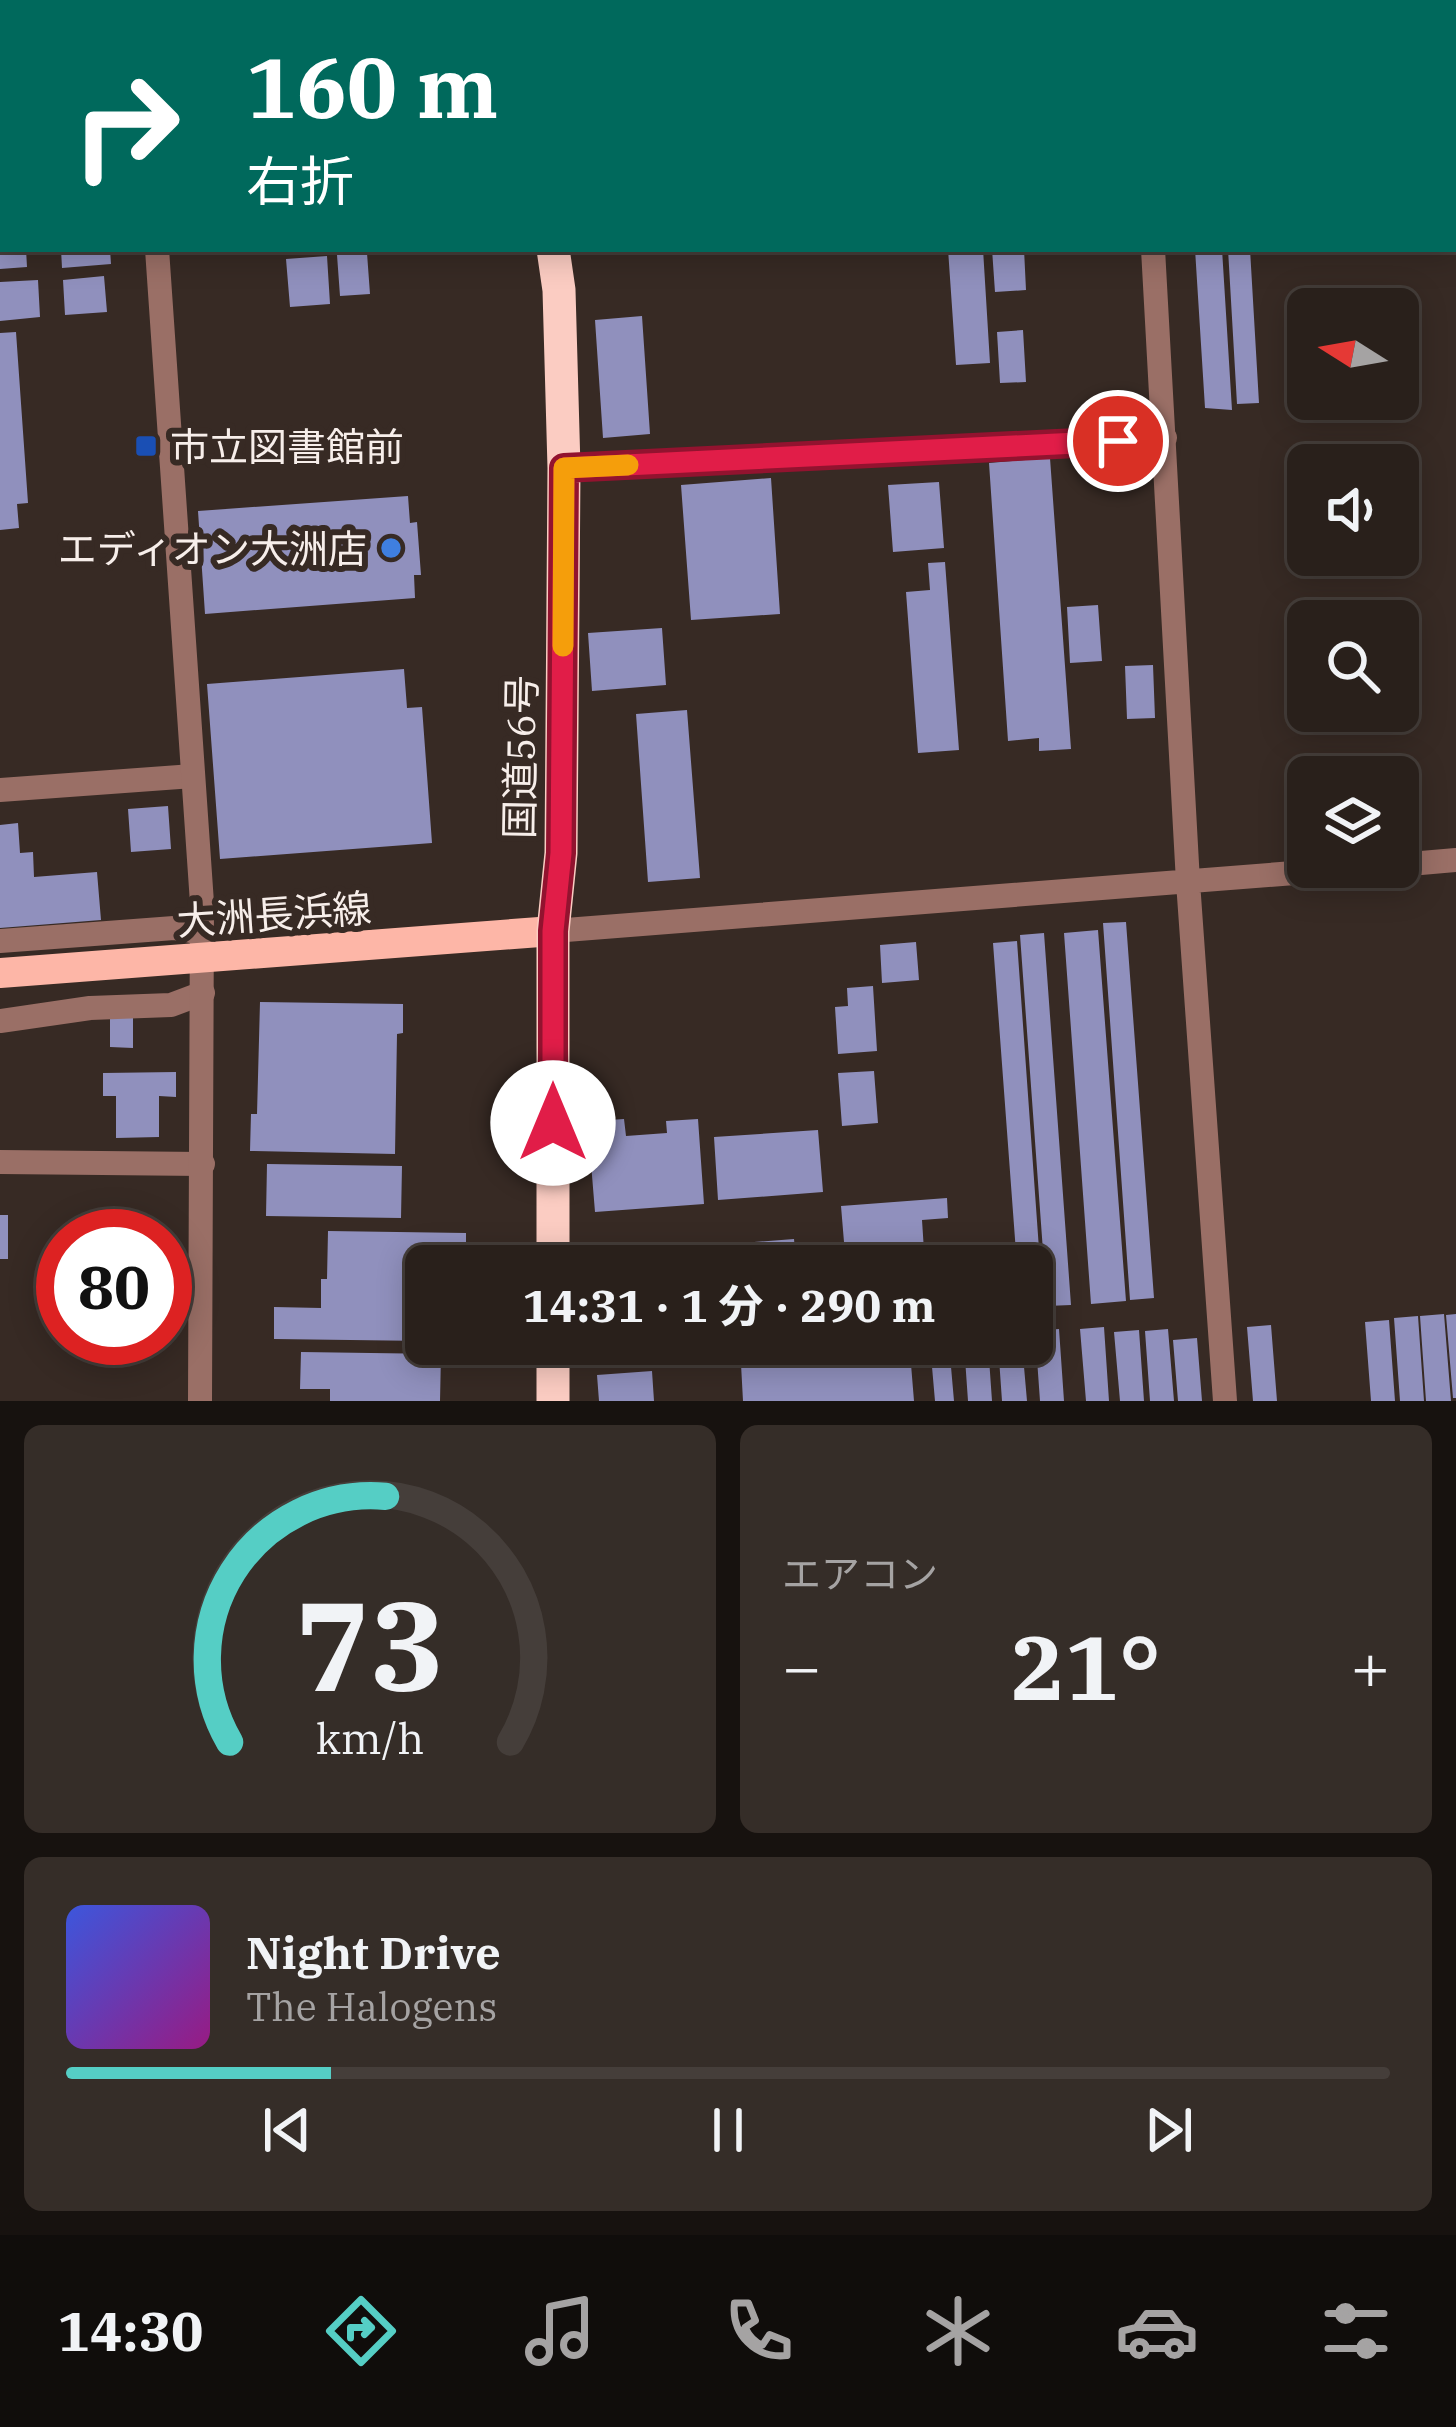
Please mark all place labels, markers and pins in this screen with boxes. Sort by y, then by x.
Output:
pin [1067,390,1169,492]
place label: 市立図書館前 [170,421,404,472]
marker: 市立図書館前 [133,433,159,459]
place label: エディオン大洲店 [58,523,367,574]
marker: エディオン大洲店 [378,535,404,561]

